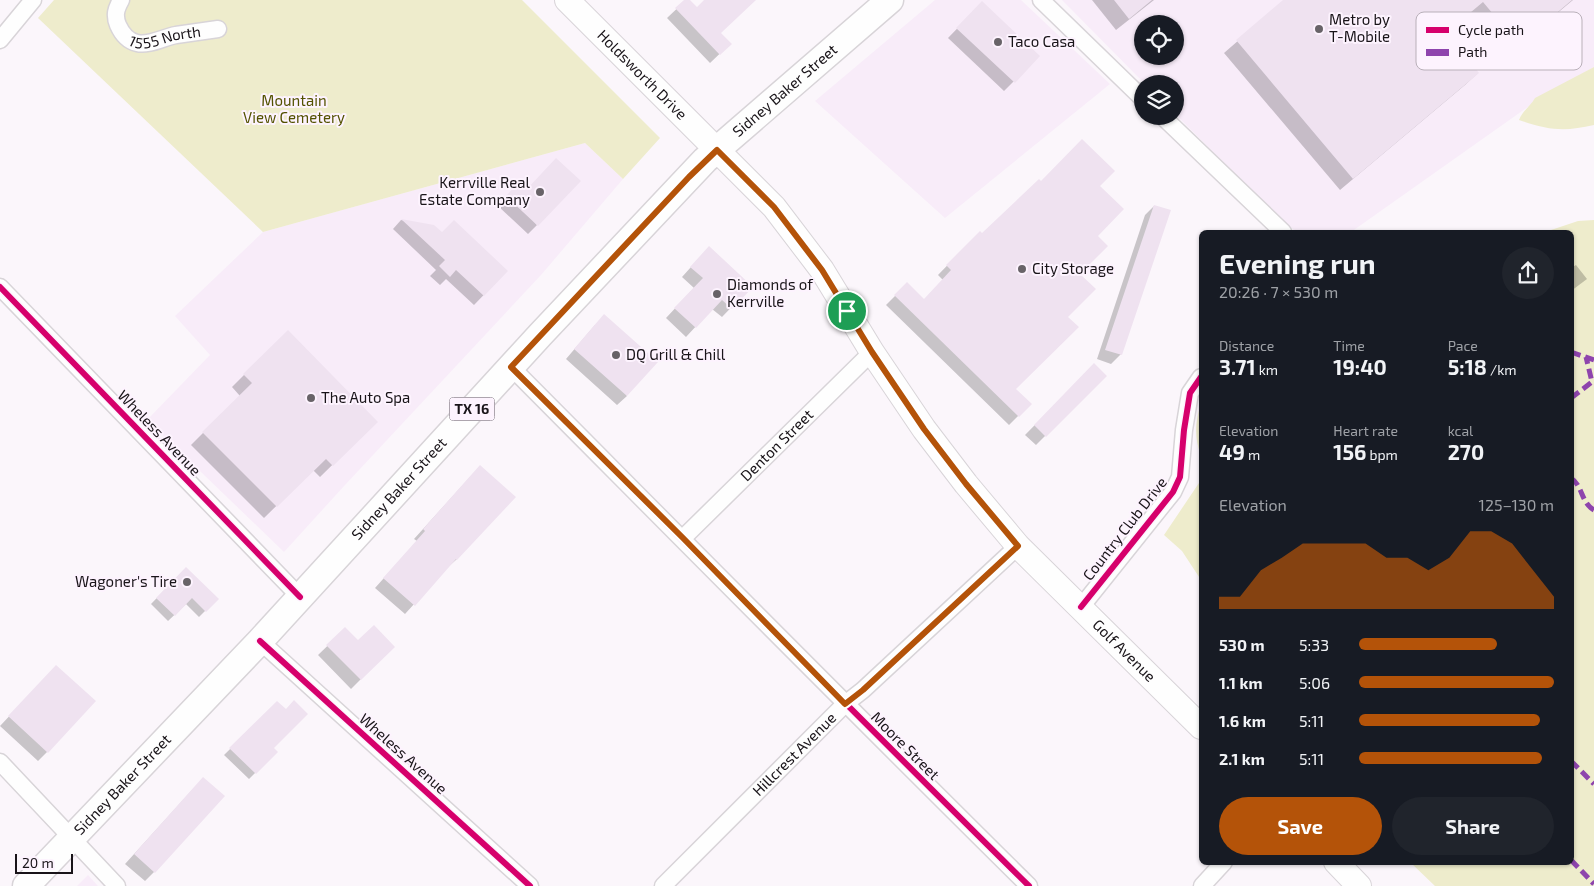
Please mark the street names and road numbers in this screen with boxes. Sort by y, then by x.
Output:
street label: 1555 North [126,22,202,52]
street label: Holdsworth Drive [594,26,691,123]
street label: Sidney Baker Street [729,40,841,140]
street label: Wheless Avenue [114,386,205,479]
road number: TX 16 [450,398,494,420]
street label: Denton Street [736,405,817,484]
street label: Sidney Baker Street [347,433,450,543]
street label: Country Club Drive [1078,473,1170,584]
street label: Golf Avenue [1089,615,1160,685]
street label: Moore Street [868,707,944,783]
street label: Hillcrest Avenue [748,708,839,799]
street label: Wheless Avenue [356,709,451,797]
street label: Sidney Baker Street [70,730,174,838]

